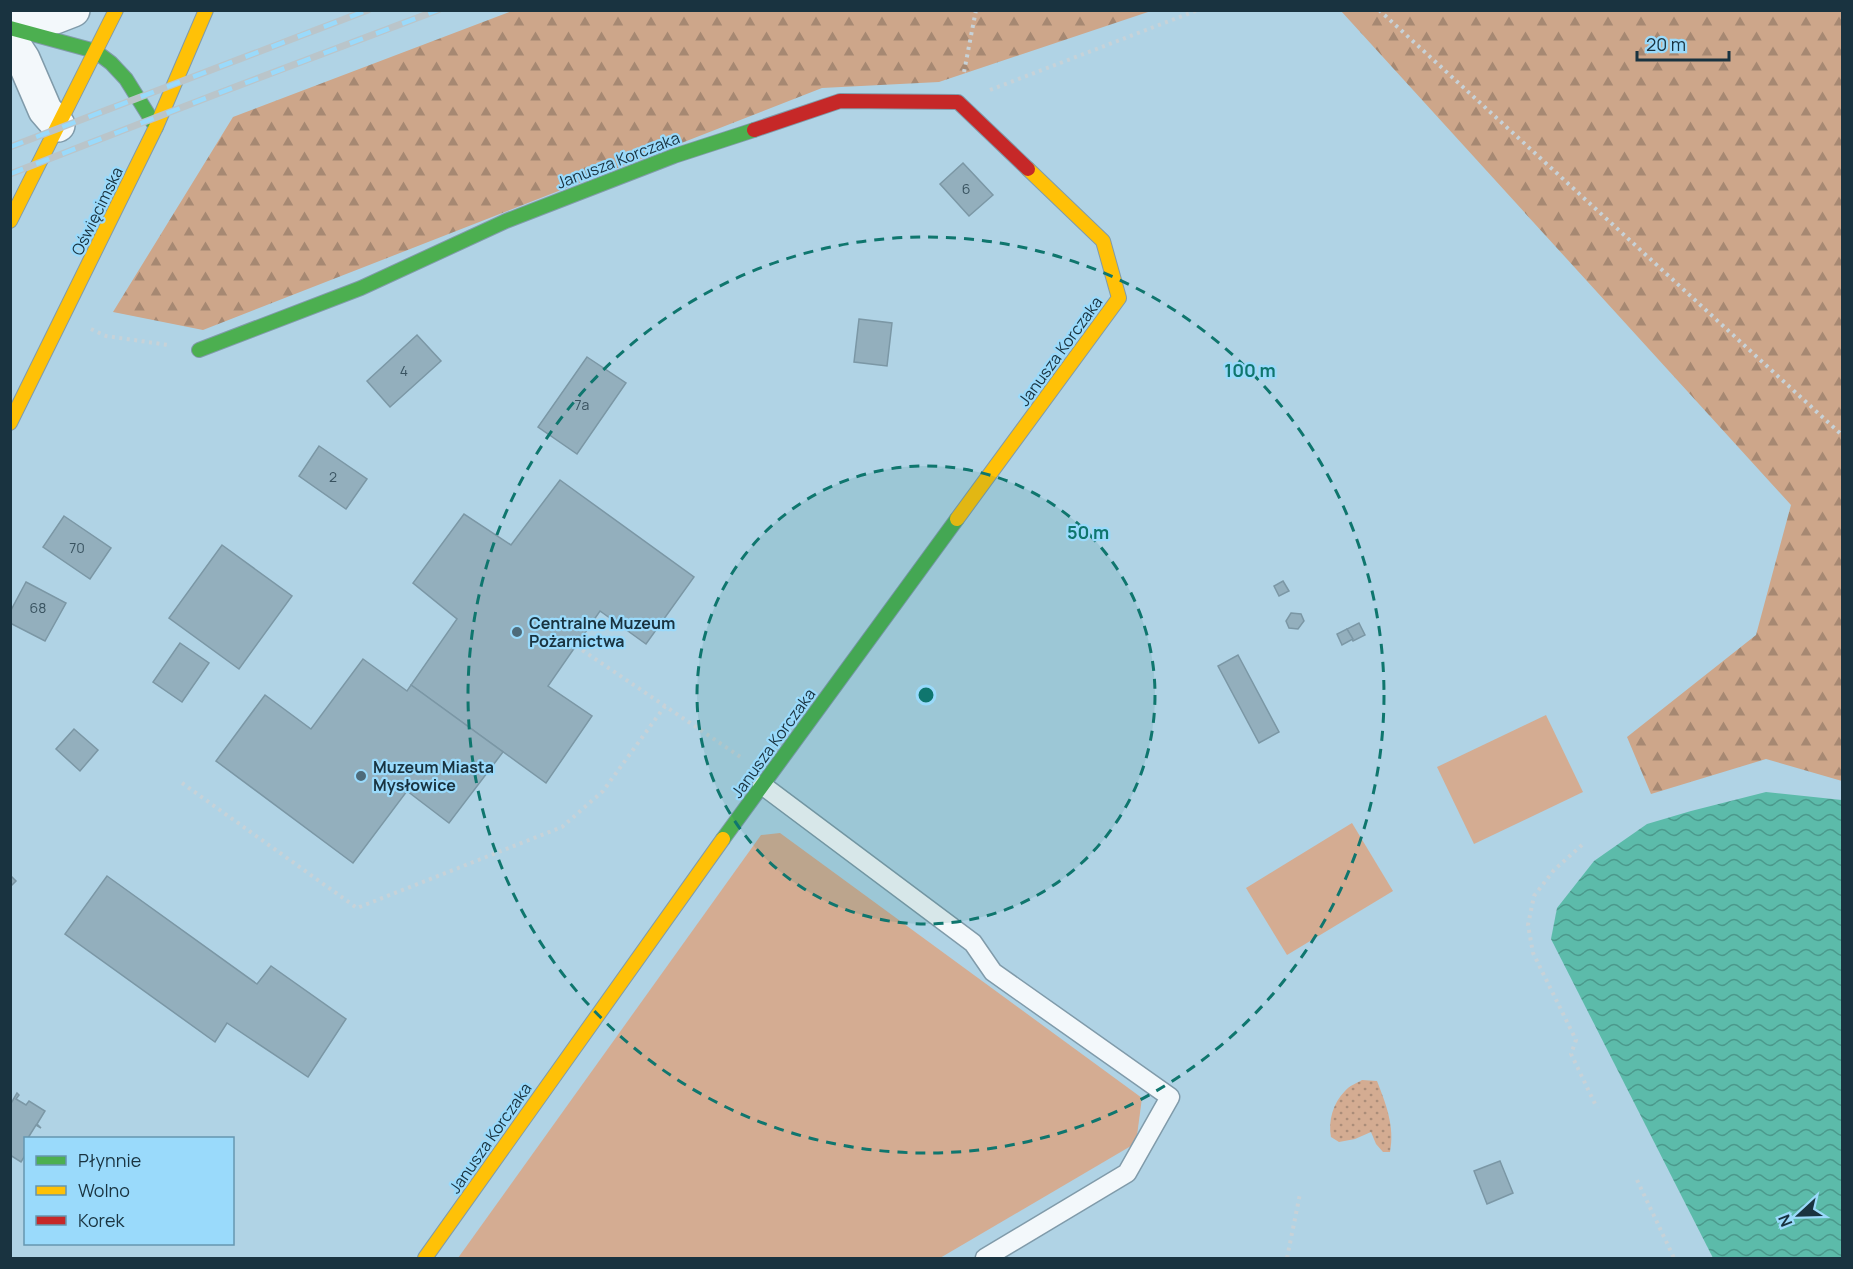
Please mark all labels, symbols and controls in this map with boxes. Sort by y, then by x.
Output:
scale bar [1637,24,1728,62]
text: 20 m [1646,32,1686,56]
street label: Janusza Korczaka [553,126,683,194]
street label: Oświęcimska [66,163,128,259]
house number: 6 [962,179,970,198]
street label: Janusza Korczaka [1013,292,1107,410]
text: 100 m [1224,358,1276,382]
house number: 4 [400,361,408,380]
house number: 7a [575,395,589,414]
house number: 2 [329,467,337,486]
text: 50 m [1067,520,1109,544]
house number: 70 [69,538,85,557]
house number: 68 [30,598,46,617]
place label: Centralne Muzeum Pożarnictwa [529,612,675,652]
marker: Centralne Muzeum Pożarnictwa [510,625,524,639]
street label: Janusza Korczaka [726,684,820,802]
centre of rings [916,685,936,705]
place label: Muzeum Miasta Mysłowice [373,756,494,796]
marker: Muzeum Miasta Mysłowice [354,769,368,783]
street label: Janusza Korczaka [444,1078,536,1198]
legend [24,1137,234,1245]
text: Płynnie [78,1148,141,1172]
text: Wolno [78,1178,130,1202]
north arrow [1769,1185,1829,1245]
text: Korek [78,1208,125,1232]
text: N [1773,1211,1797,1230]

